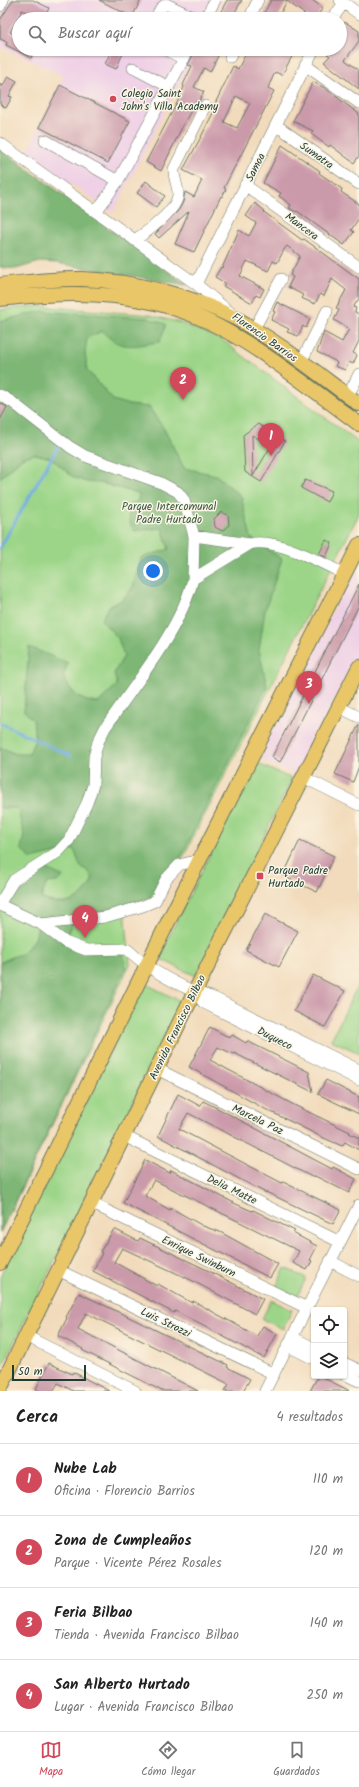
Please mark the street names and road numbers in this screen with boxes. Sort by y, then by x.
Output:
street label: Sumatra [296,138,337,174]
street label: Samoa [241,150,271,185]
street label: Mancera [281,208,322,245]
street label: Florencio Barrios [228,308,301,367]
street label: Avenida Francisco Bilbao [145,972,211,1083]
street label: Duqueco [254,1022,295,1055]
street label: Marcela Paz [229,1100,287,1140]
street label: Delia Matte [203,1170,260,1210]
street label: Enrique Swinburn [158,1231,239,1283]
street label: Luis Strozzi [137,1303,194,1343]

